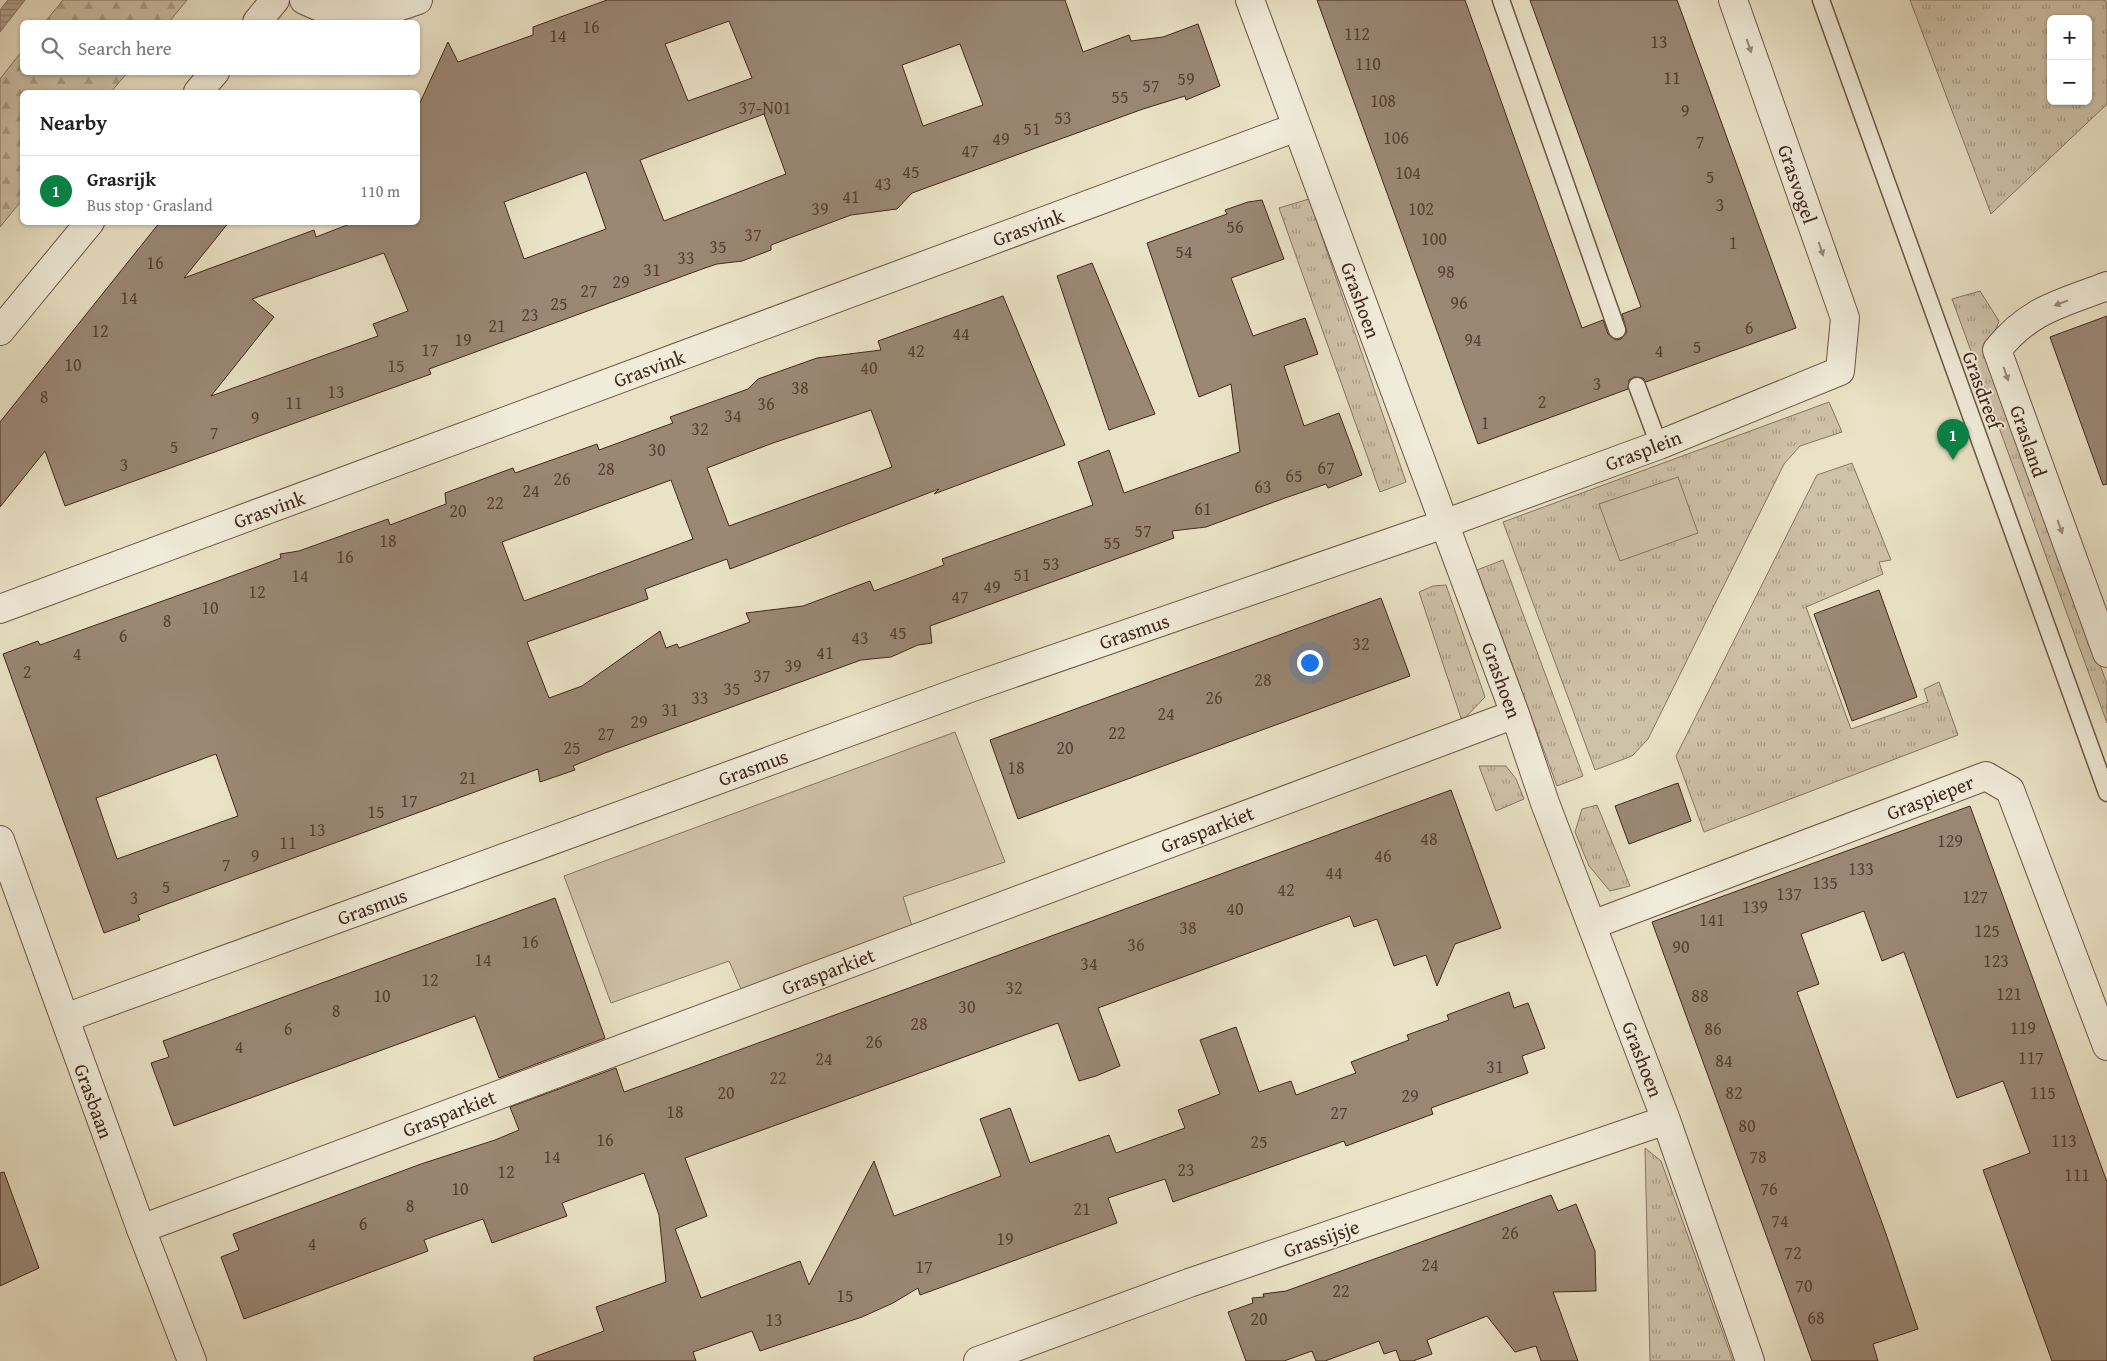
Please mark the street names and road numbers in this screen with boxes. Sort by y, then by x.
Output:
street label: Grasvogel [1771,141,1825,228]
street label: Grasvink [988,200,1069,253]
street label: Grashoen [1334,258,1388,342]
street label: Grasvink [609,341,690,394]
street label: Grasdreef [1956,347,2011,435]
street label: Grasland [2003,401,2055,481]
street label: Grasplein [1601,422,1685,478]
street label: Grasvink [229,482,310,535]
street label: Grasmus [1095,605,1173,656]
street label: Grashoen [1475,638,1529,722]
street label: Grasmus [714,741,792,793]
street label: Graspieper [1882,767,1978,827]
street label: Grasparkiet [1156,798,1258,860]
street label: Grasmus [333,880,411,932]
street label: Grasparkiet [777,940,879,1002]
street label: Grashoen [1615,1017,1671,1101]
street label: Grasbaan [67,1060,121,1142]
street label: Grasparkiet [398,1082,500,1144]
street label: Grassijsje [1279,1211,1363,1265]

